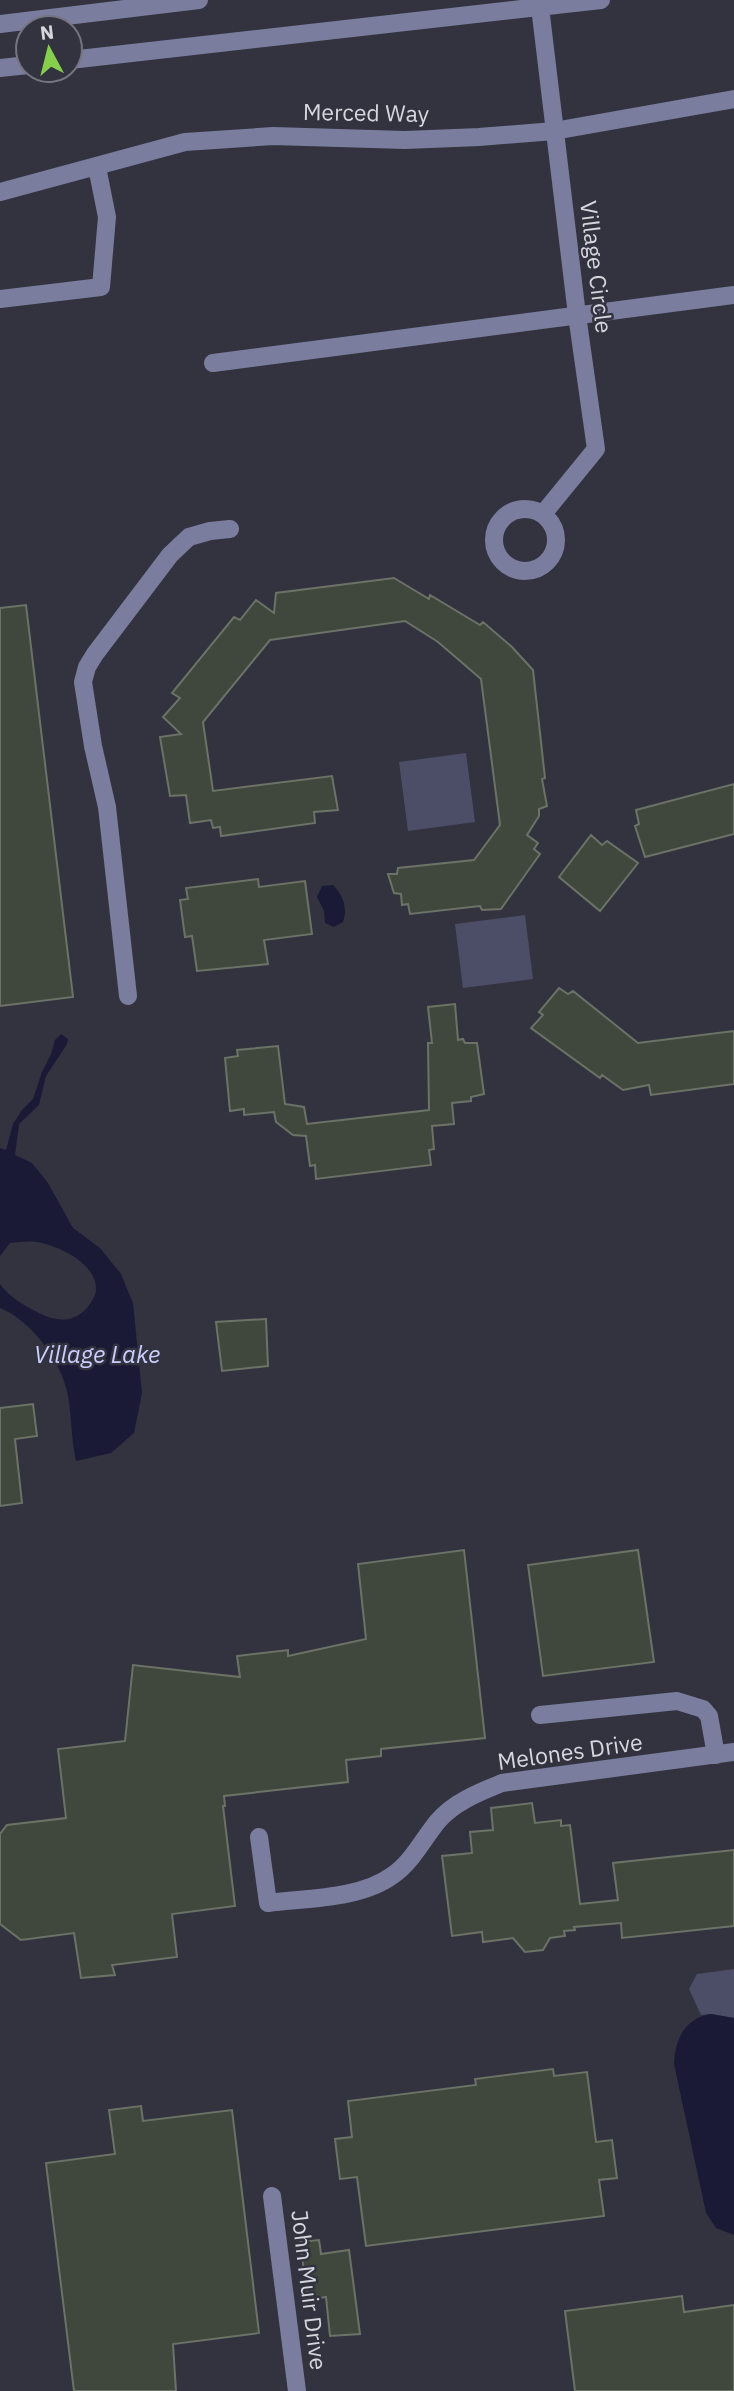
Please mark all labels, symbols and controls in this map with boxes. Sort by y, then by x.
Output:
north arrow [14,14,84,84]
text: N [39,19,55,45]
street label: Merced Way [303,96,430,128]
street label: Village Circle [574,199,620,335]
water label: Village Lake [34,1338,160,1370]
street label: Melones Drive [495,1726,644,1776]
street label: John Muir Drive [285,2208,335,2372]

